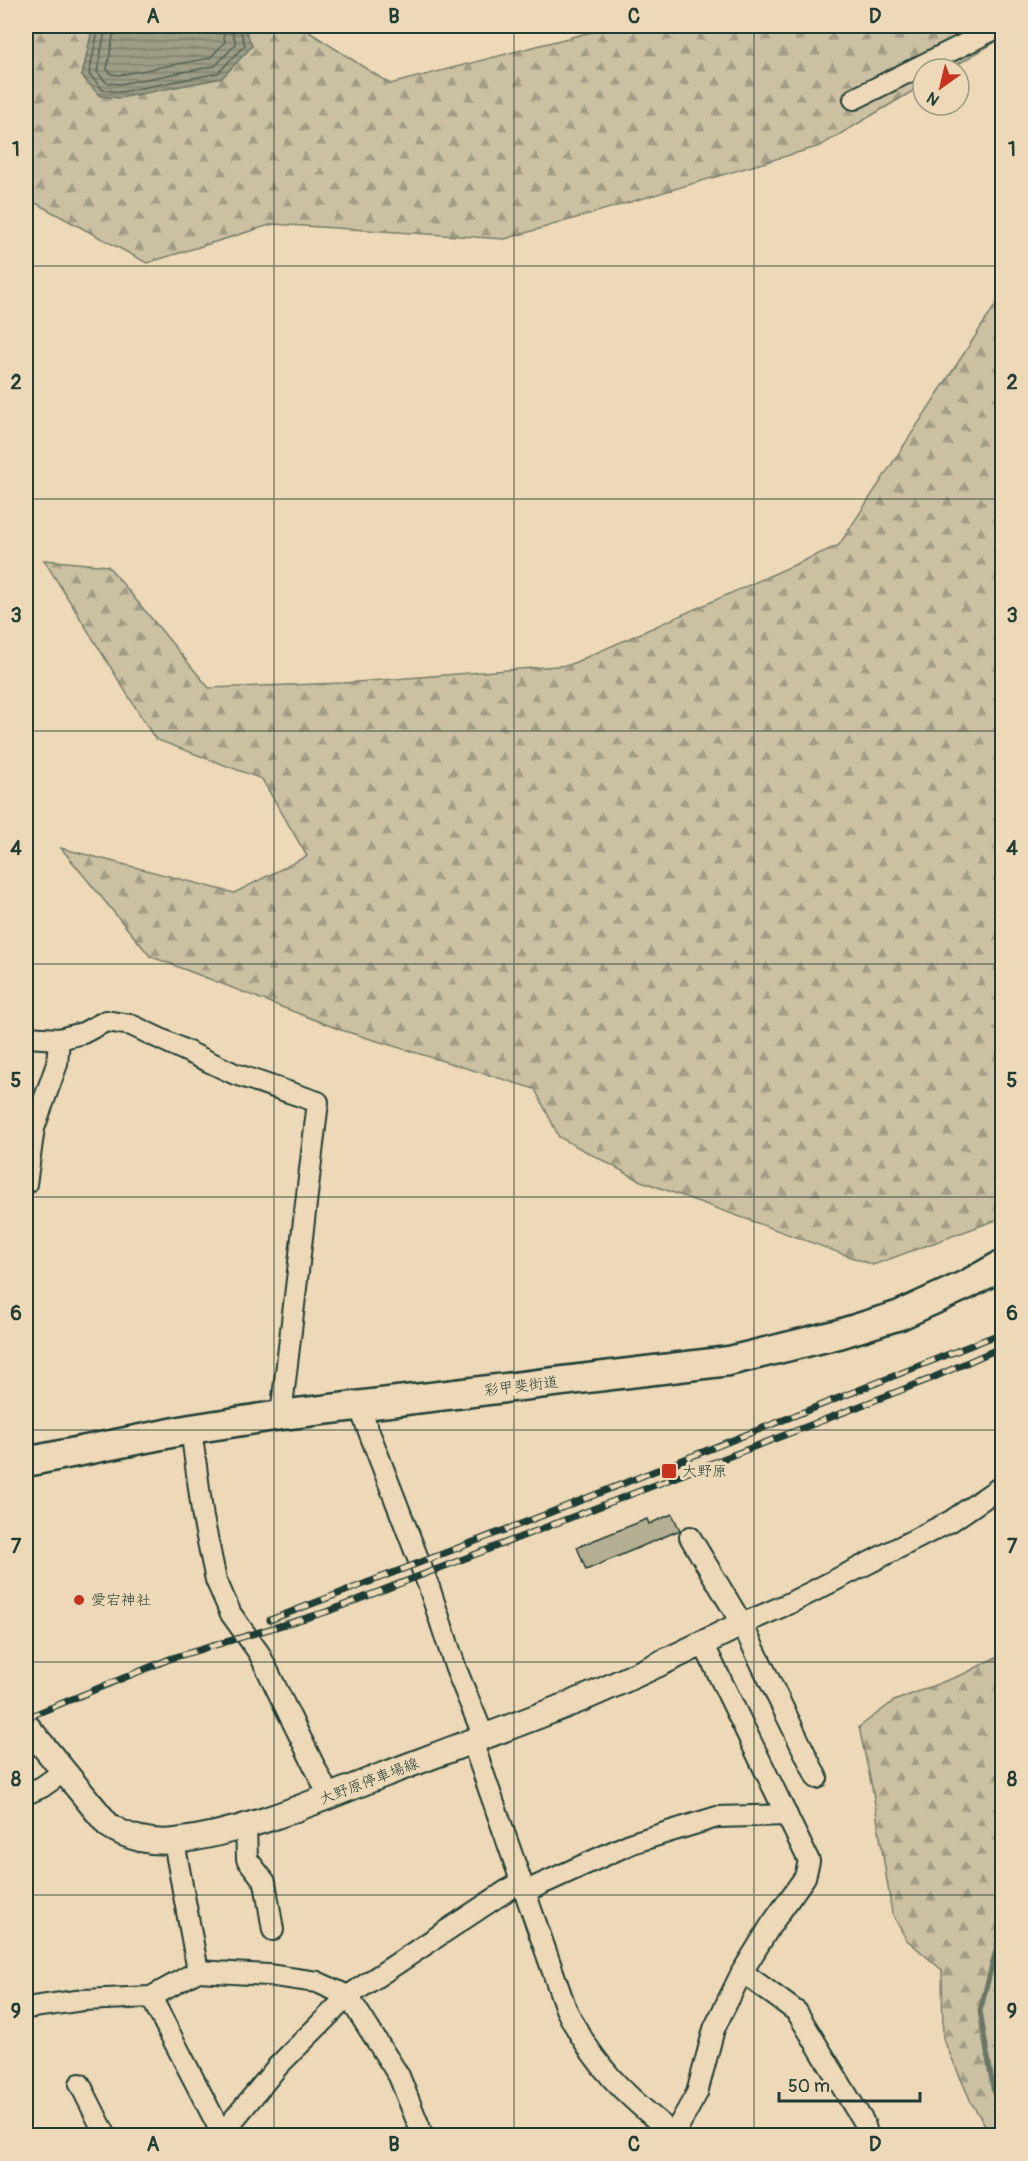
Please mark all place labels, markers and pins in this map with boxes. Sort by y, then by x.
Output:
marker: 大野原 [660,1462,678,1480]
place label: 大野原 [682,1462,727,1481]
place label: 愛宕神社 [91,1591,151,1610]
marker: 愛宕神社 [72,1593,86,1607]

